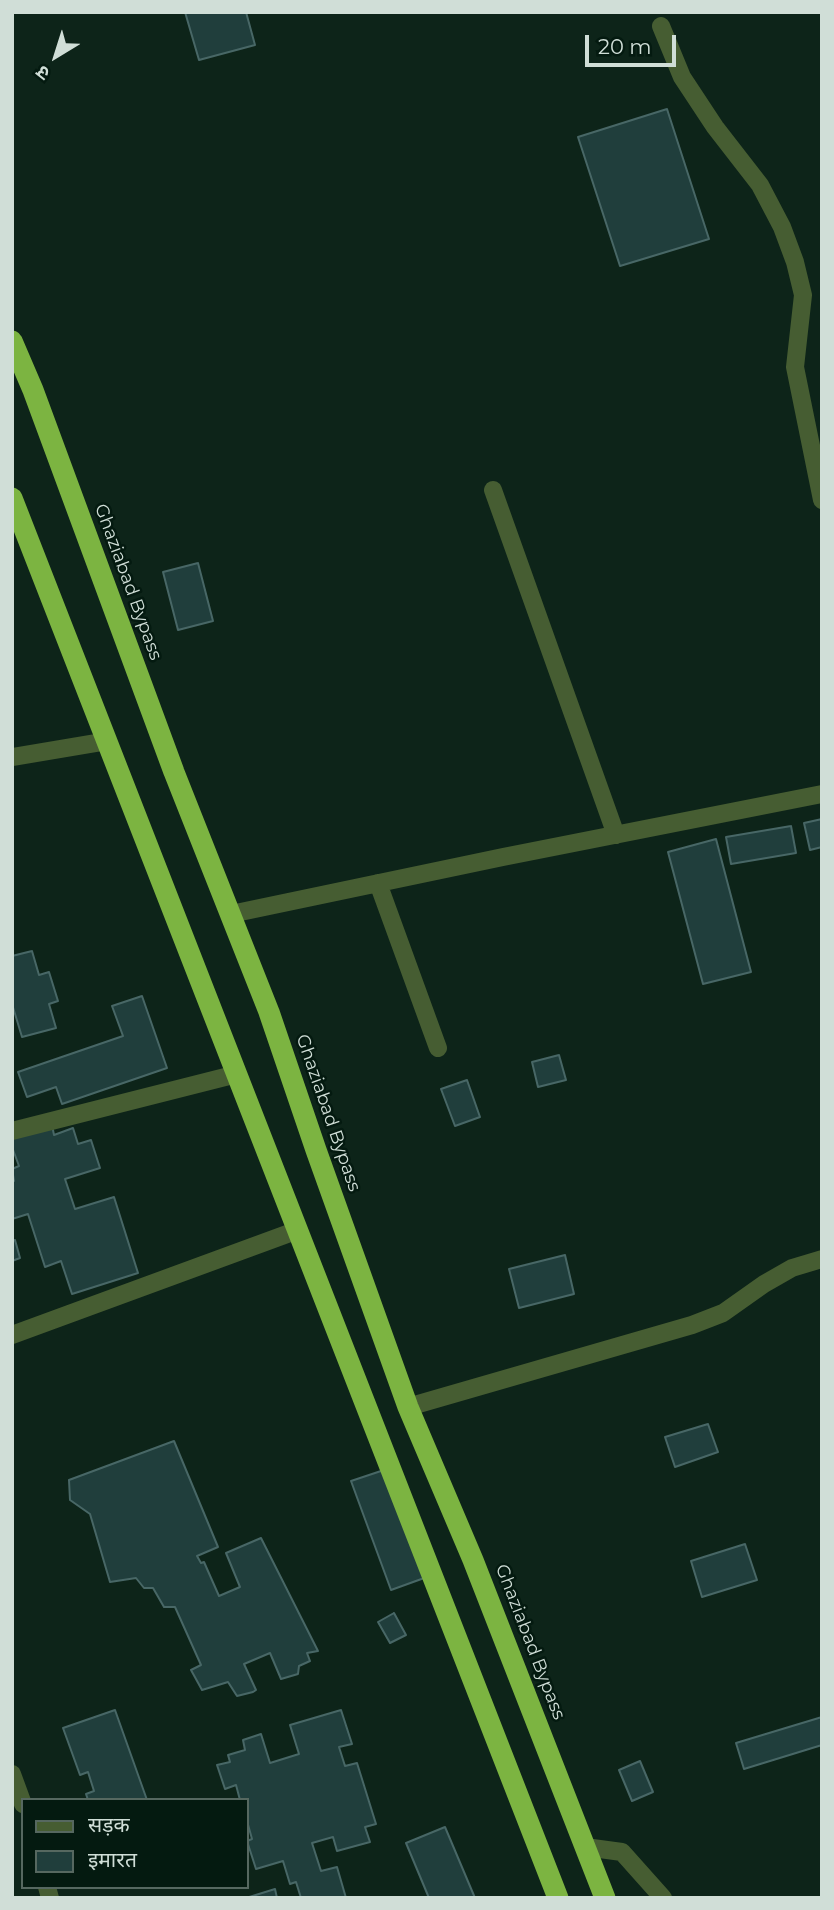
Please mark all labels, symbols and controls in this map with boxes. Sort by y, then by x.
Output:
north arrow [21,21,91,91]
scale bar [589,21,680,65]
text: 20 m [598,34,652,59]
text: उ [31,60,54,85]
street label: Ghaziabad Bypass [90,501,166,663]
street label: Ghaziabad Bypass [291,1032,365,1194]
street label: Ghaziabad Bypass [490,1561,570,1723]
legend [21,1798,248,1889]
text: सड़क [88,1812,130,1837]
text: इमारत [88,1847,137,1872]

